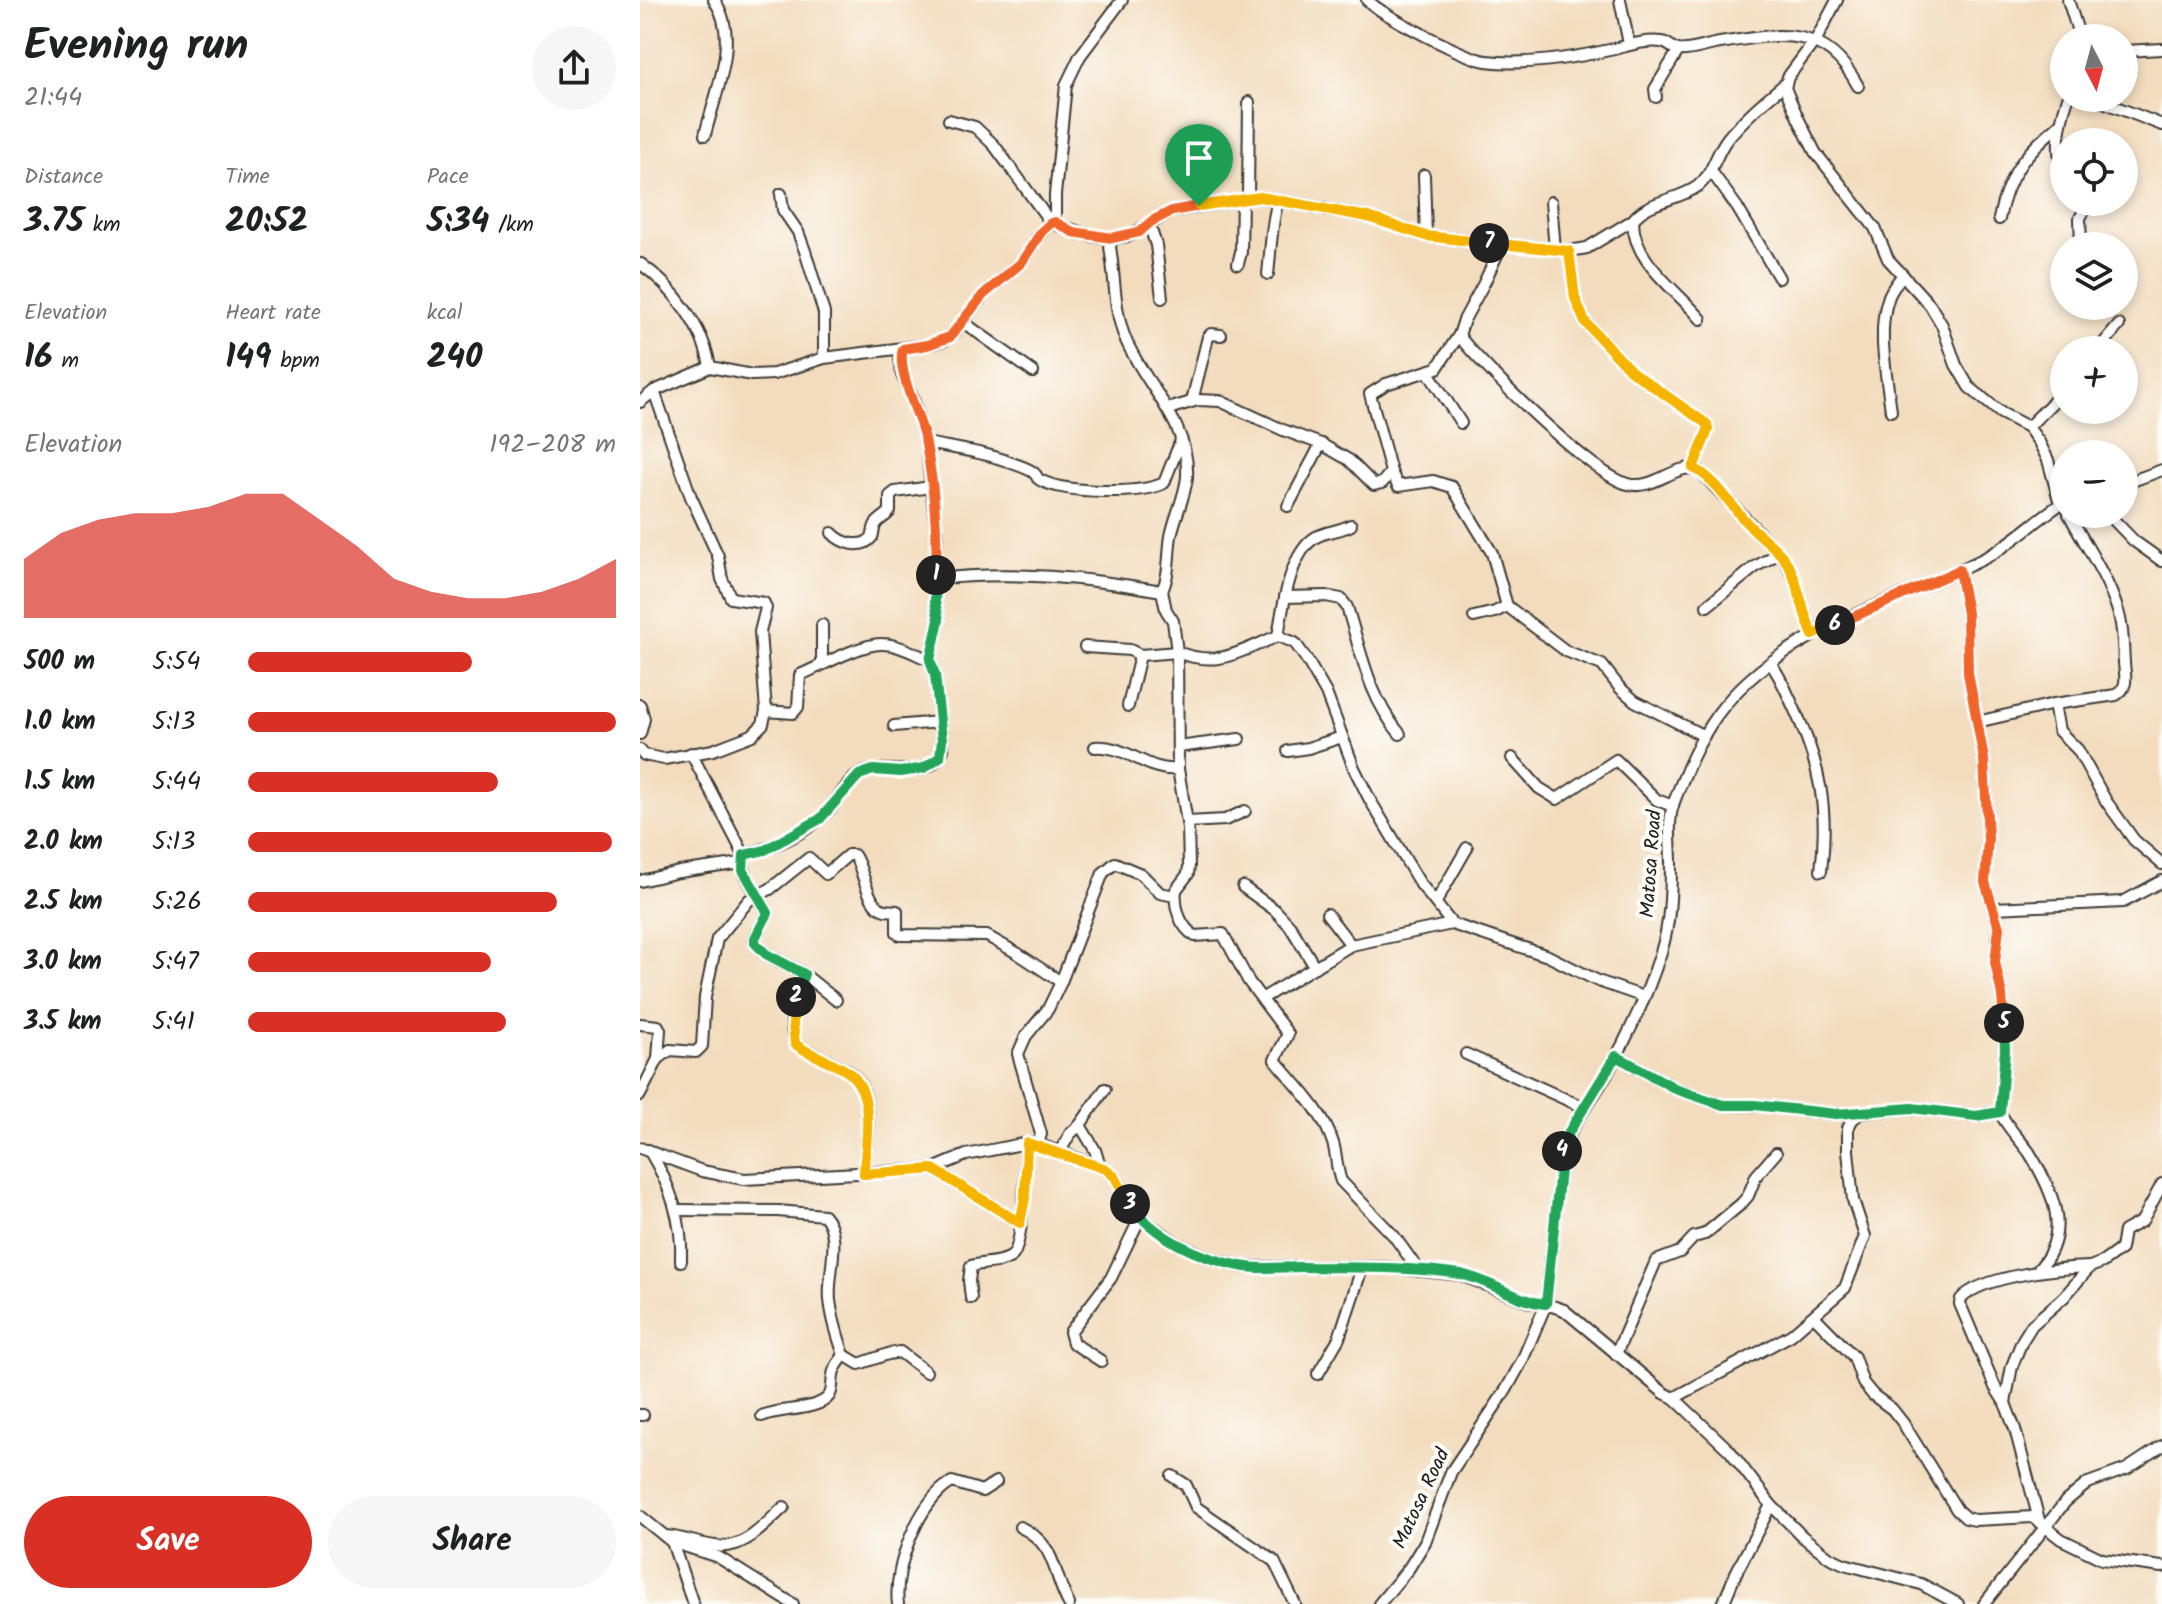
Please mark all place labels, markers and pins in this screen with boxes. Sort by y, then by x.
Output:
pin [1165,124,1233,206]
pin: 7 [1469,223,1509,263]
pin: 1 [916,555,956,595]
pin: 6 [1815,605,1855,645]
pin: 2 [776,977,816,1017]
pin: 5 [1984,1003,2024,1043]
pin: 4 [1542,1131,1582,1171]
pin: 3 [1110,1184,1150,1224]

